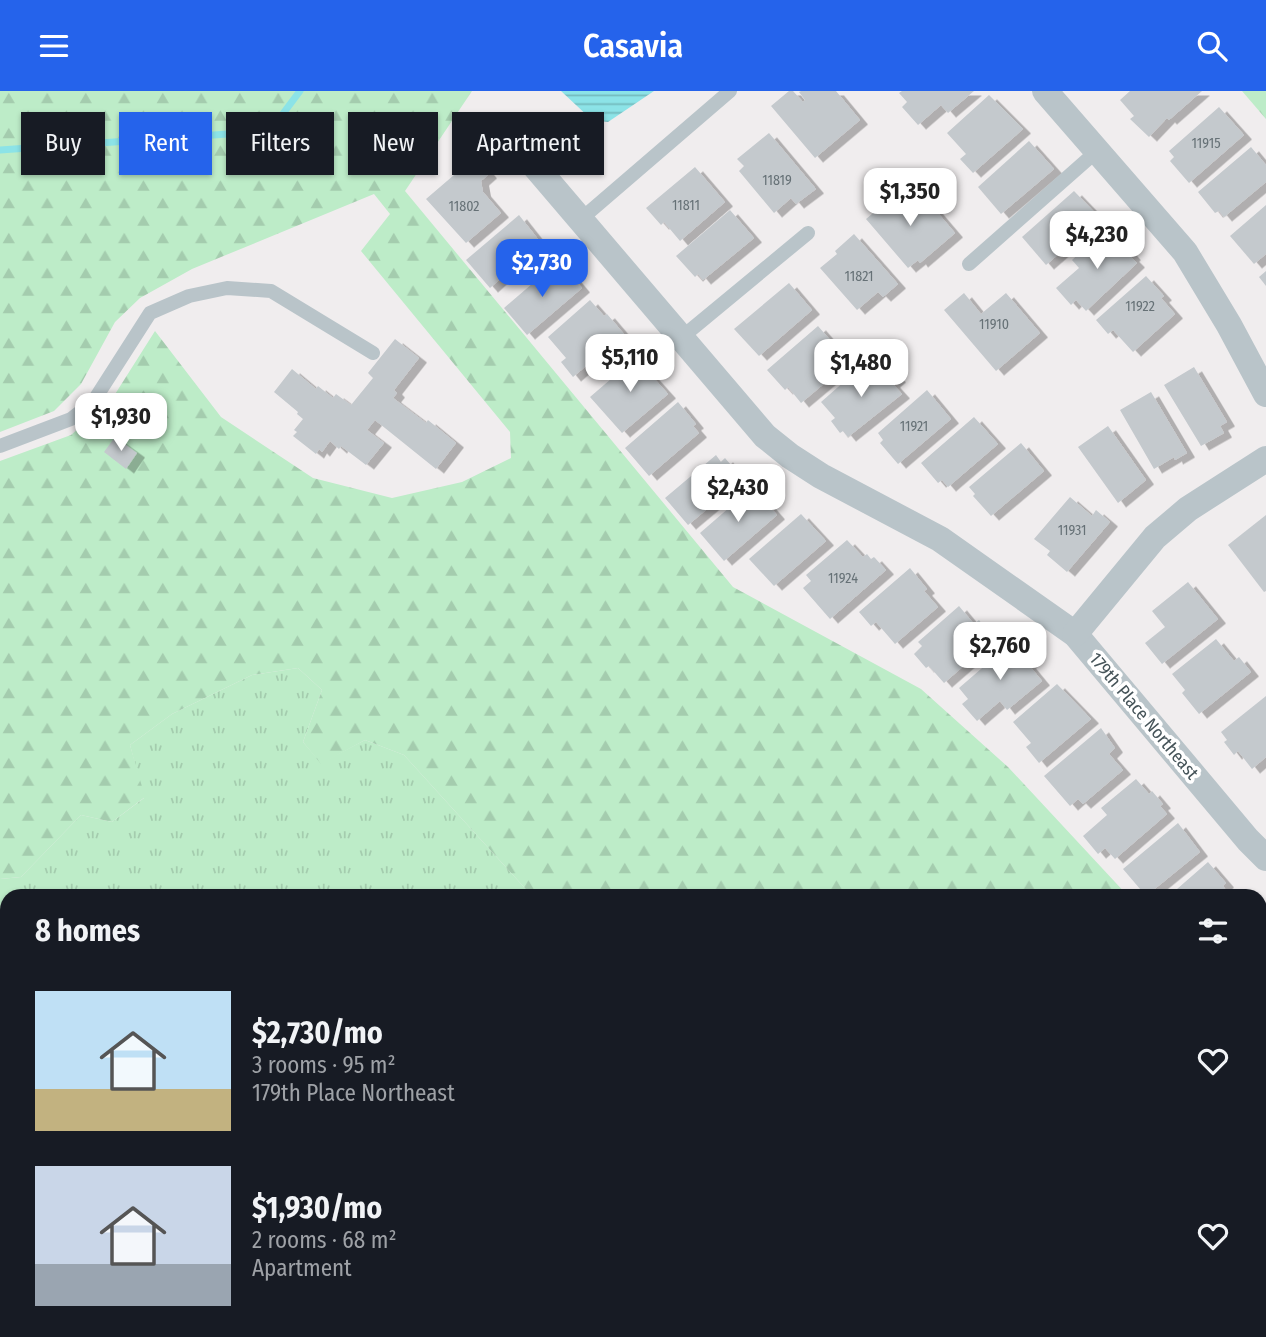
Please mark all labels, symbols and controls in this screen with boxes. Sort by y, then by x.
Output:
icon: menu [35,27,73,65]
text: Casavia [583,27,683,65]
icon: search [1193,27,1231,65]
chip: Buy [21,112,105,175]
chip: Rent [119,112,212,175]
chip: Filters [226,112,334,175]
chip: New [348,112,438,175]
chip: Apartment [452,112,604,175]
house number: 11915 [1191,135,1221,152]
pin: $1,350 [853,169,967,228]
house number: 11819 [762,172,792,189]
text: $1,350 [880,177,940,205]
house number: 11811 [672,197,700,214]
house number: 11802 [448,198,480,215]
pin: $4,230 [1040,211,1154,271]
text: $4,230 [1066,220,1128,248]
pin: $2,730 [485,239,599,299]
text: $2,730 [512,248,572,276]
house number: 11821 [845,268,873,285]
house number: 11922 [1125,298,1155,315]
house number: 11910 [979,316,1009,333]
pin: $5,110 [573,335,687,394]
pin: $1,480 [804,339,918,399]
text: $5,110 [601,343,659,371]
text: $1,480 [830,348,892,376]
pin: $1,930 [64,393,178,453]
text: $1,930 [91,402,151,430]
house number: 11921 [900,418,928,435]
pin: $2,430 [681,465,795,524]
text: $2,430 [707,473,769,501]
house number: 11931 [1058,522,1086,539]
house number: 11924 [828,570,858,587]
pin: $2,760 [943,623,1057,682]
text: $2,760 [969,631,1031,659]
street label: 179th Place Northeast [1085,648,1203,784]
icon: filters [1194,912,1232,950]
text: 8 homes [35,913,140,949]
text: $2,730/mo [252,1015,383,1051]
icon: home [91,1019,175,1103]
icon: heart [1194,1042,1232,1080]
text: 3 rooms · 95 m² [252,1051,396,1079]
text: 179th Place Northeast [252,1079,455,1107]
text: $1,930/mo [252,1190,382,1226]
icon: home [91,1194,175,1278]
icon: heart [1194,1217,1232,1255]
text: 2 rooms · 68 m² [252,1226,397,1254]
text: Apartment [252,1254,352,1282]

